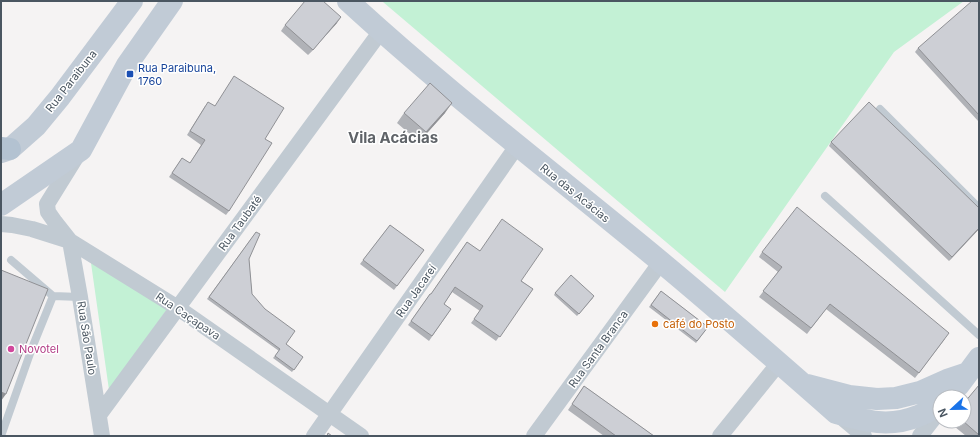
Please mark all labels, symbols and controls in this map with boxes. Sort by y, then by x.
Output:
street label: Rua Paraibuna [42,47,100,115]
place label: Rua Paraibuna, 1760 [138,61,216,88]
marker: Rua Paraibuna, 1760 [125,69,135,79]
district label: Vila Acácias [348,128,438,147]
street label: Rua das Acácias [537,161,613,226]
street label: Rua Taubaté [215,193,265,253]
street label: Rua Jacareí [393,262,439,320]
street label: Rua Caçapava [153,289,223,343]
street label: Rua São Paulo [74,300,100,376]
street label: Rua Santa Branca [565,308,631,390]
place label: café do Posto [663,317,735,331]
marker: café do Posto [650,319,660,329]
place label: Novotel [19,342,59,356]
marker: Novotel [6,344,16,354]
north arrow [932,389,972,429]
text: N [935,406,951,419]

